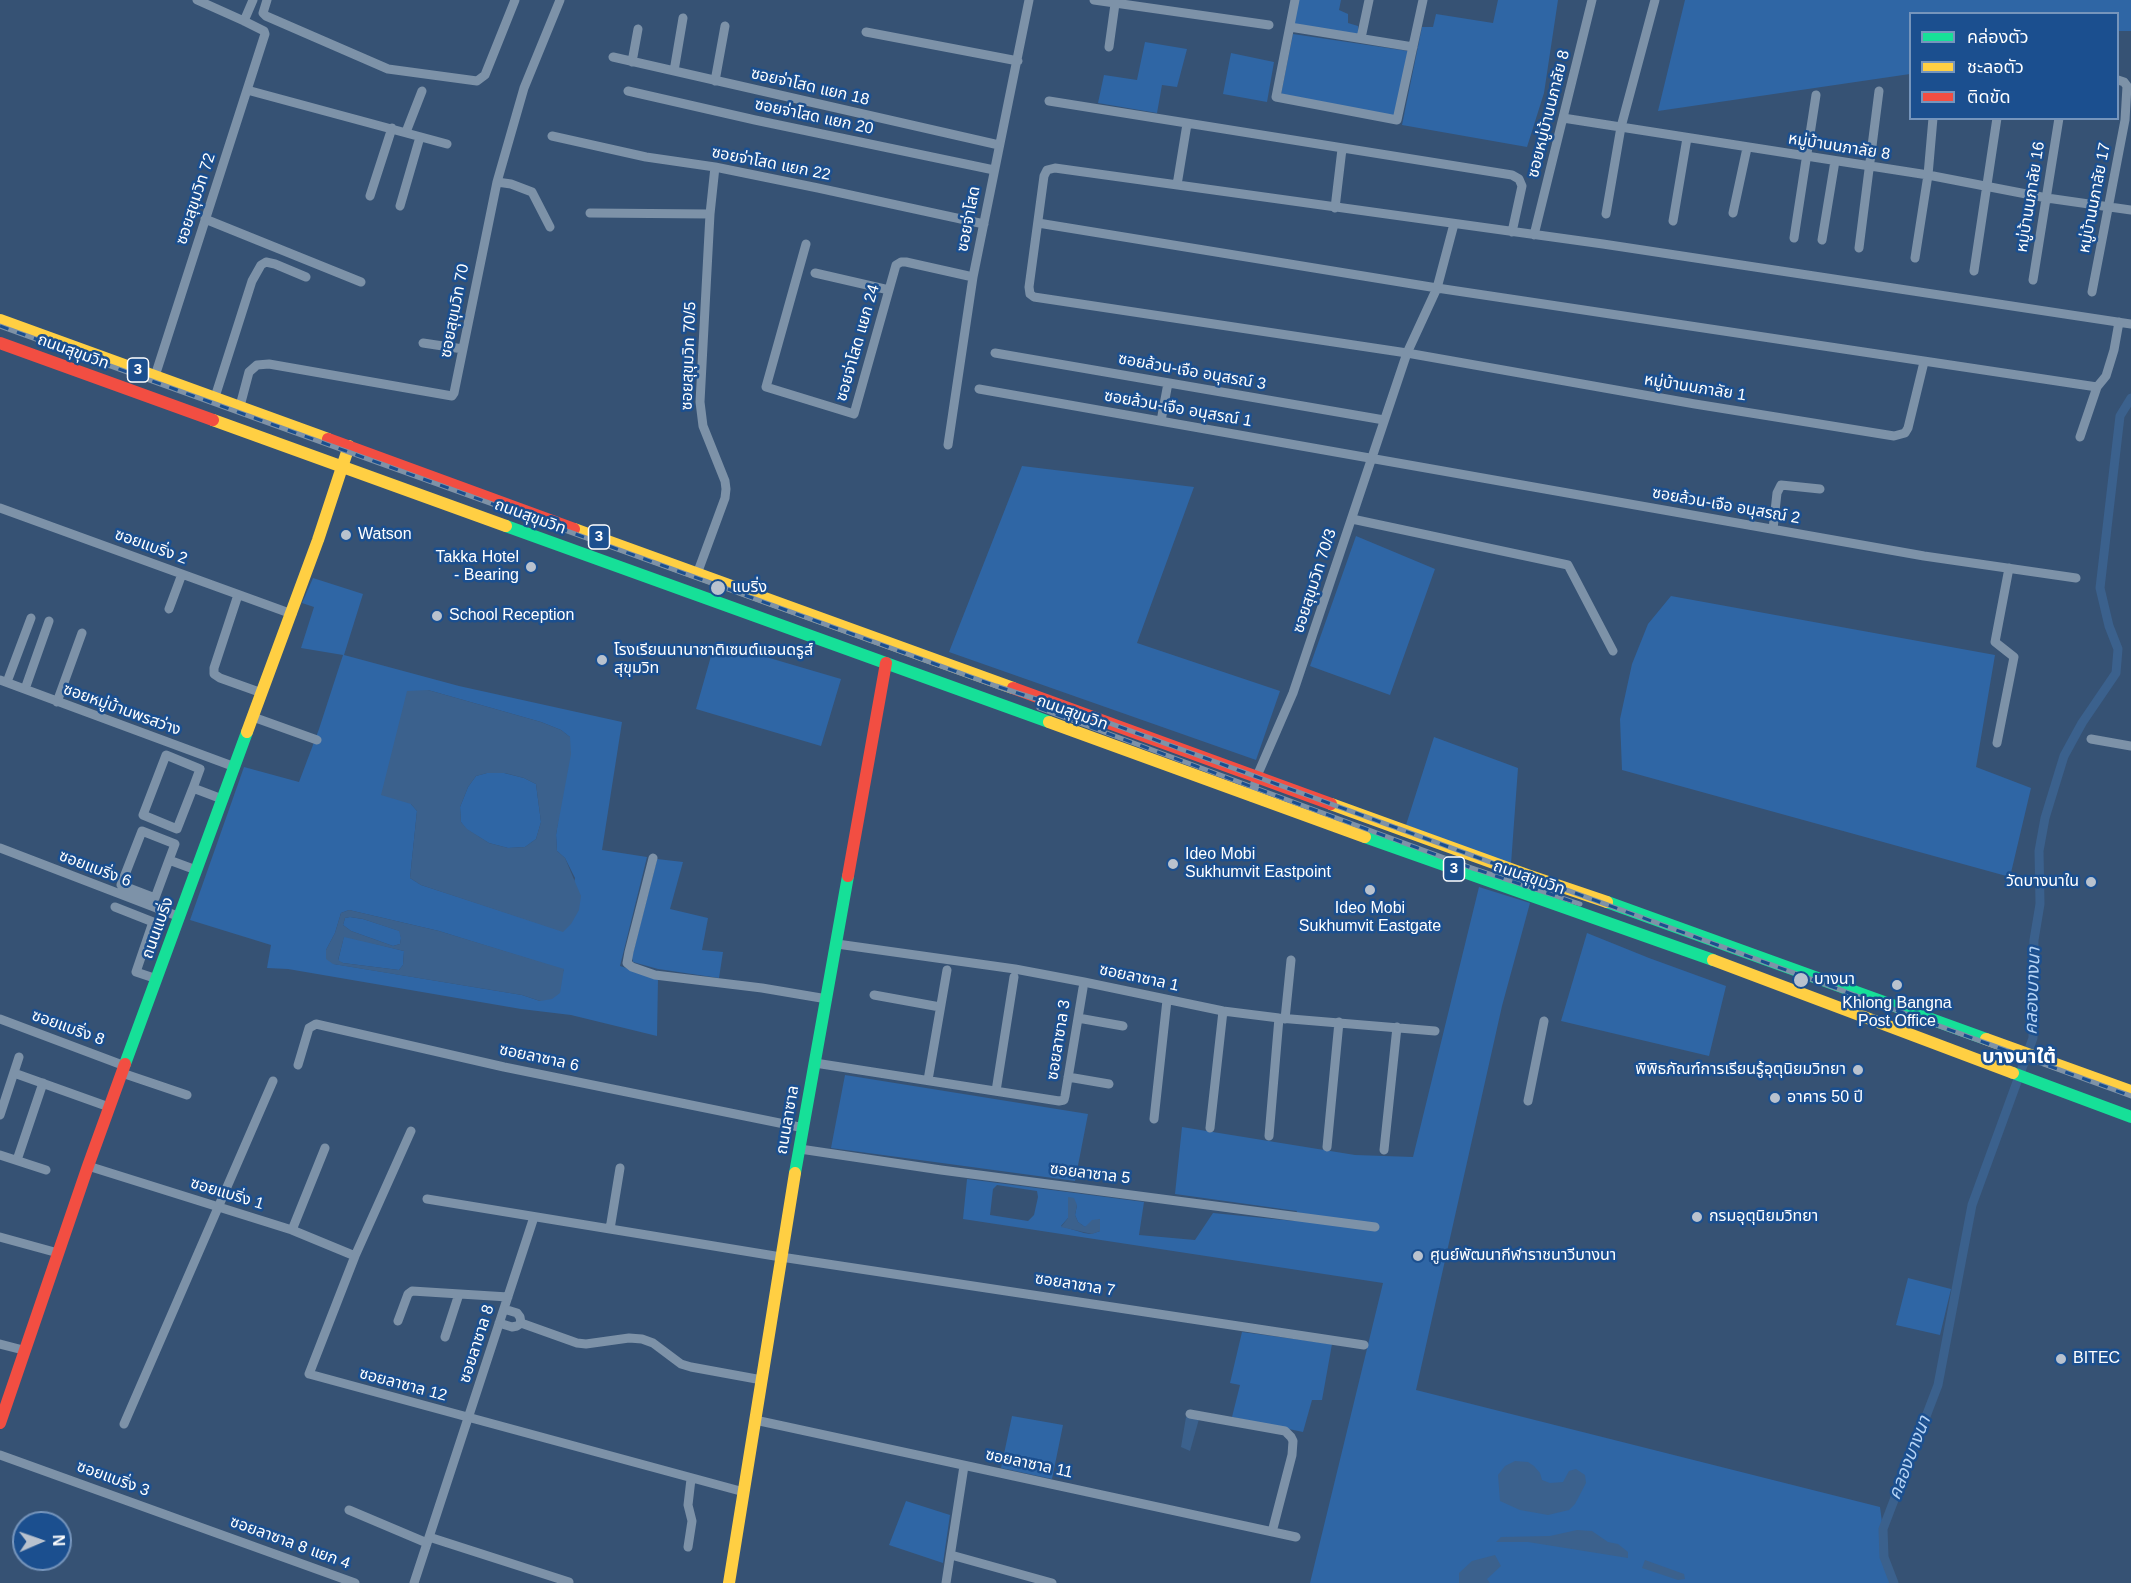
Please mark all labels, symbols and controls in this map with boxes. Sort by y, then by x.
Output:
legend [1909,12,2119,120]
text: คล่องตัว [1967,27,2029,47]
street label: ซอยหมู่บ้านนภาลัย 8 [1524,48,1574,180]
text: ชะลอตัว [1967,57,2024,77]
street label: ซอยจ่าโสด แยก 18 [749,64,871,110]
text: ติดขัด [1967,87,2010,107]
street label: ซอยจ่าโสด แยก 20 [753,95,875,139]
street label: หมู่บ้านนภาลัย 8 [1787,129,1891,165]
street label: หมู่บ้านนภาลัย 16 [2013,140,2049,254]
street label: หมู่บ้านนภาลัย 17 [2075,141,2115,255]
street label: ซอยจ่าโสด แยก 22 [710,143,832,185]
street label: ซอยสุขุมวิท 72 [172,151,220,247]
street label: ซอยจ่าโสด [953,185,985,253]
street label: ซอยสุขุมวิท 70 [436,262,474,360]
street label: ซอยจ่าโสด แยก 24 [832,282,884,404]
street label: ซอยสุขุมวิท 70/5 [678,301,700,411]
street label: ถนนสุขุมวิท [35,330,111,374]
street label: ซอยล้วน-เจือ อนุสรณ์ 3 [1116,350,1268,394]
road number: 3 [128,358,148,382]
street label: หมู่บ้านนภาลัย 1 [1643,370,1747,406]
street label: ซอยล้วน-เจือ อนุสรณ์ 1 [1102,387,1254,431]
street label: ซอยล้วน-เจือ อนุสรณ์ 2 [1650,484,1802,528]
street label: ถนนสุขุมวิท [492,495,568,539]
street label: ซอยแบริ่ง 2 [112,525,190,569]
place label: Watson [358,525,412,545]
road number: 3 [588,525,610,549]
street label: ซอยสุขุมวิท 70/3 [1289,526,1341,636]
marker: Watson [339,528,353,542]
place label: Takka Hotel - Bearing [435,548,519,586]
marker: Takka Hotel - Bearing [524,560,538,574]
place label: แบริ่ง [732,578,767,598]
marker: แบริ่ง [709,579,727,597]
place label: School Reception [449,606,574,626]
marker: School Reception [430,609,444,623]
place label: โรงเรียนนานาชาติเซนต์แอนดรูส์ สุขุมวิท [614,641,813,679]
marker: โรงเรียนนานาชาติเซนต์แอนดรูส์ สุขุมวิท [595,653,609,667]
street label: ซอยหมู่บ้านพรสว่าง [61,680,183,740]
street label: ถนนสุขุมวิท [1034,691,1110,735]
place label: Ideo Mobi Sukhumvit Eastpoint [1185,845,1331,883]
street label: ซอยแบริ่ง 6 [56,846,134,892]
marker: Ideo Mobi Sukhumvit Eastpoint [1166,857,1180,871]
road number: 3 [1444,857,1464,881]
street label: ถนนสุขุมวิท [1491,857,1567,899]
place label: วัดบางนาใน [2006,872,2079,892]
marker: วัดบางนาใน [2084,875,2098,889]
marker: Ideo Mobi Sukhumvit Eastgate [1363,883,1377,897]
street label: ถนนแบริ่ง [138,895,178,961]
place label: Ideo Mobi Sukhumvit Eastgate [1299,899,1441,937]
water label: คลองบางนา [2021,947,2045,1035]
street label: ซอยลาซาล 1 [1097,960,1181,996]
place label: บางนา [1814,970,1855,990]
marker: บางนา [1792,971,1810,989]
marker: Khlong Bangna Post Office [1890,978,1904,992]
place label: Khlong Bangna Post Office [1842,994,1952,1032]
street label: ซอยลาซาล 3 [1043,998,1075,1082]
street label: ซอยแบริ่ง 8 [29,1006,107,1050]
street label: ซอยลาซาล 6 [497,1040,581,1076]
district label: บางนาใต้ [1982,1045,2056,1069]
place label: พิพิธภัณฑ์การเรียนรู้อุตุนิยมวิทยา [1635,1060,1846,1080]
marker: พิพิธภัณฑ์การเรียนรู้อุตุนิยมวิทยา [1851,1063,1865,1077]
street label: ถนนลาซาล [773,1084,803,1156]
place label: อาคาร 50 ปี [1787,1088,1863,1108]
marker: อาคาร 50 ปี [1768,1091,1782,1105]
street label: ซอยลาซาล 5 [1049,1160,1131,1188]
street label: ซอยแบริ่ง 1 [188,1174,266,1214]
place label: กรมอุตุนิยมวิทยา [1709,1207,1818,1227]
marker: กรมอุตุนิยมวิทยา [1690,1210,1704,1224]
place label: ศูนย์พัฒนากีฬาราชนาวีบางนา [1430,1246,1616,1266]
marker: ศูนย์พัฒนากีฬาราชนาวีบางนา [1411,1249,1425,1263]
street label: ซอยลาซาล 7 [1033,1269,1117,1301]
street label: ซอยลาซาล 8 [455,1302,499,1386]
place label: BITEC [2073,1349,2120,1369]
marker: BITEC [2054,1352,2068,1366]
street label: ซอยลาซาล 12 [357,1364,449,1406]
water label: คลองบางนา [1884,1413,1936,1503]
street label: ซอยลาซาล 11 [984,1445,1074,1483]
street label: ซอยแบริ่ง 3 [74,1457,152,1501]
north arrow [12,1511,72,1571]
street label: ซอยลาซาล 8 แยก 4 [227,1512,353,1574]
text: N [50,1534,67,1546]

